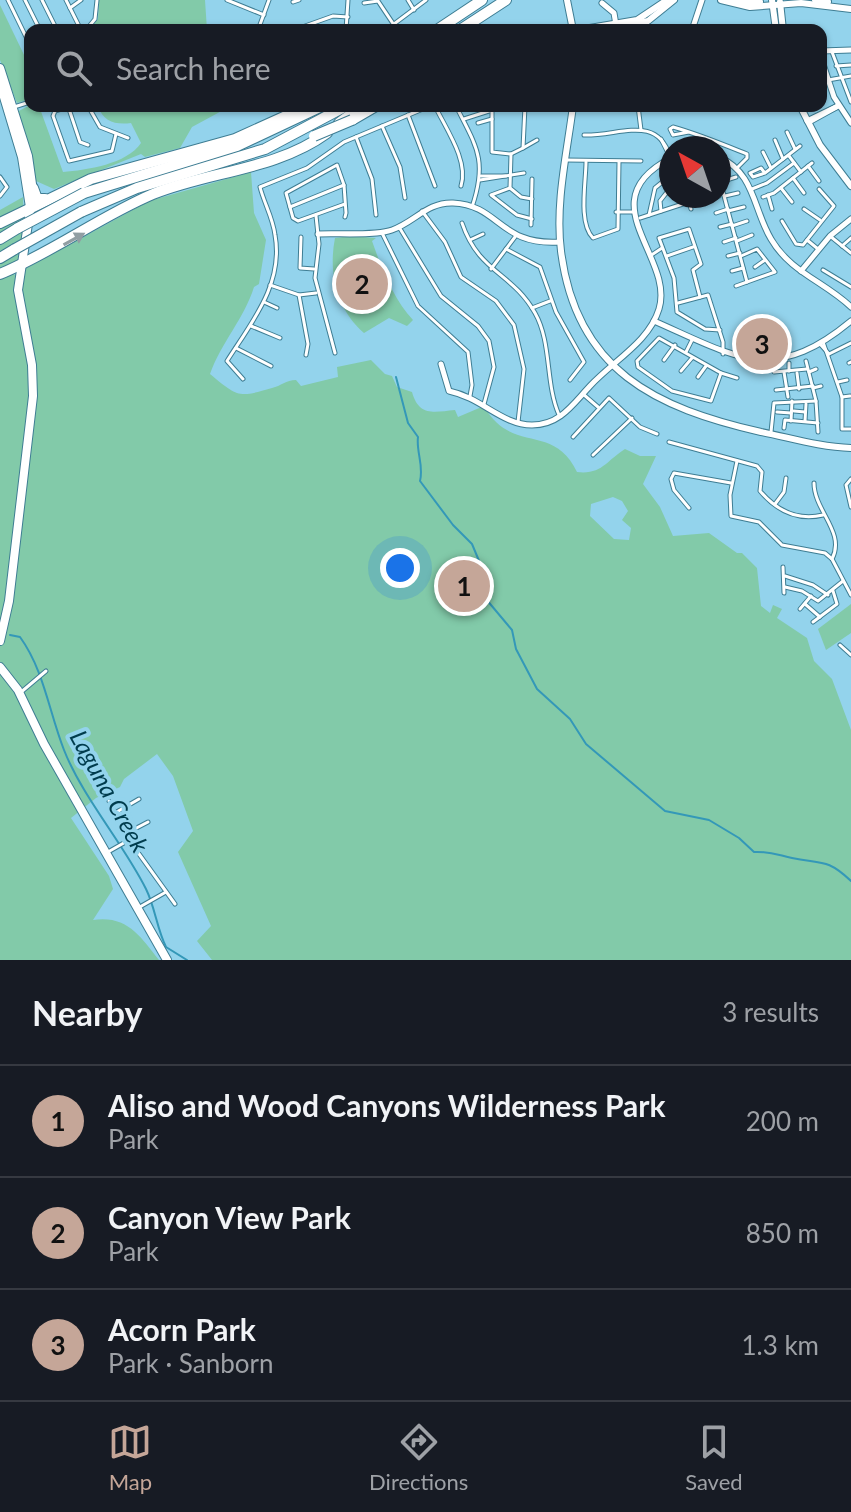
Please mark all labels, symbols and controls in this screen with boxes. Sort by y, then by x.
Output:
search box [24,24,827,112]
icon: search [52,46,96,90]
text: Search here [116,50,271,86]
north arrow [659,136,731,208]
one-way arrow [63,232,85,246]
pin: 2 [336,254,388,314]
pin: 3 [736,314,788,374]
your location [380,548,420,588]
pin: 1 [438,556,490,616]
water label: Laguna Creek [65,725,156,858]
text: Nearby [32,992,143,1033]
text: 3 results [722,996,819,1028]
text: Aliso and Wood Canyons Wilderness Park [108,1087,666,1123]
text: 1 [50,1105,66,1137]
text: 200 m [746,1105,819,1137]
text: Park [108,1123,159,1155]
text: Canyon View Park [108,1199,351,1235]
text: 2 [50,1217,66,1249]
text: 850 m [746,1217,819,1249]
text: Park [108,1235,159,1267]
text: Acorn Park [108,1311,256,1347]
text: 3 [50,1329,66,1361]
text: 1.3 km [741,1329,819,1361]
text: Park · Sanborn [108,1347,274,1379]
tab: Map [108,1420,152,1495]
tab: Directions [369,1420,468,1495]
tab: Saved [685,1420,743,1495]

